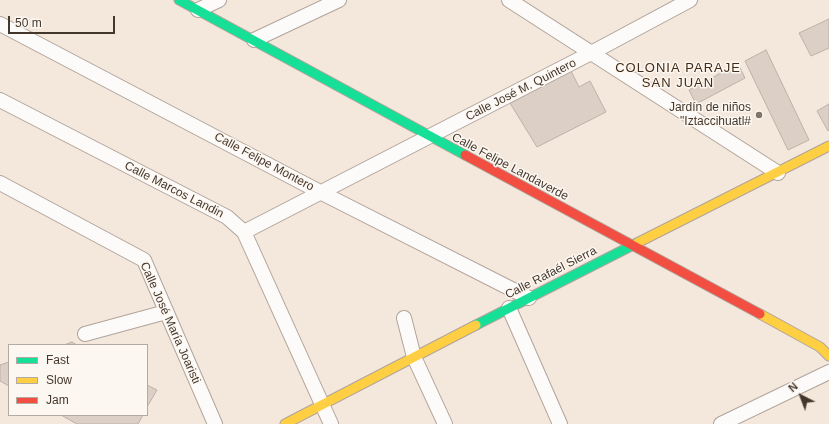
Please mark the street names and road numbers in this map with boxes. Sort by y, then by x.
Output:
street label: Calle José M. Quintero [463,56,579,124]
street label: Calle Felipe Montero [212,130,316,194]
street label: Calle Felipe Landaverde [449,130,571,204]
street label: Calle Marcos Landin [122,159,226,221]
street label: Calle Rafaél Sierra [503,244,599,302]
street label: Calle José María Joaristi [137,260,203,386]

